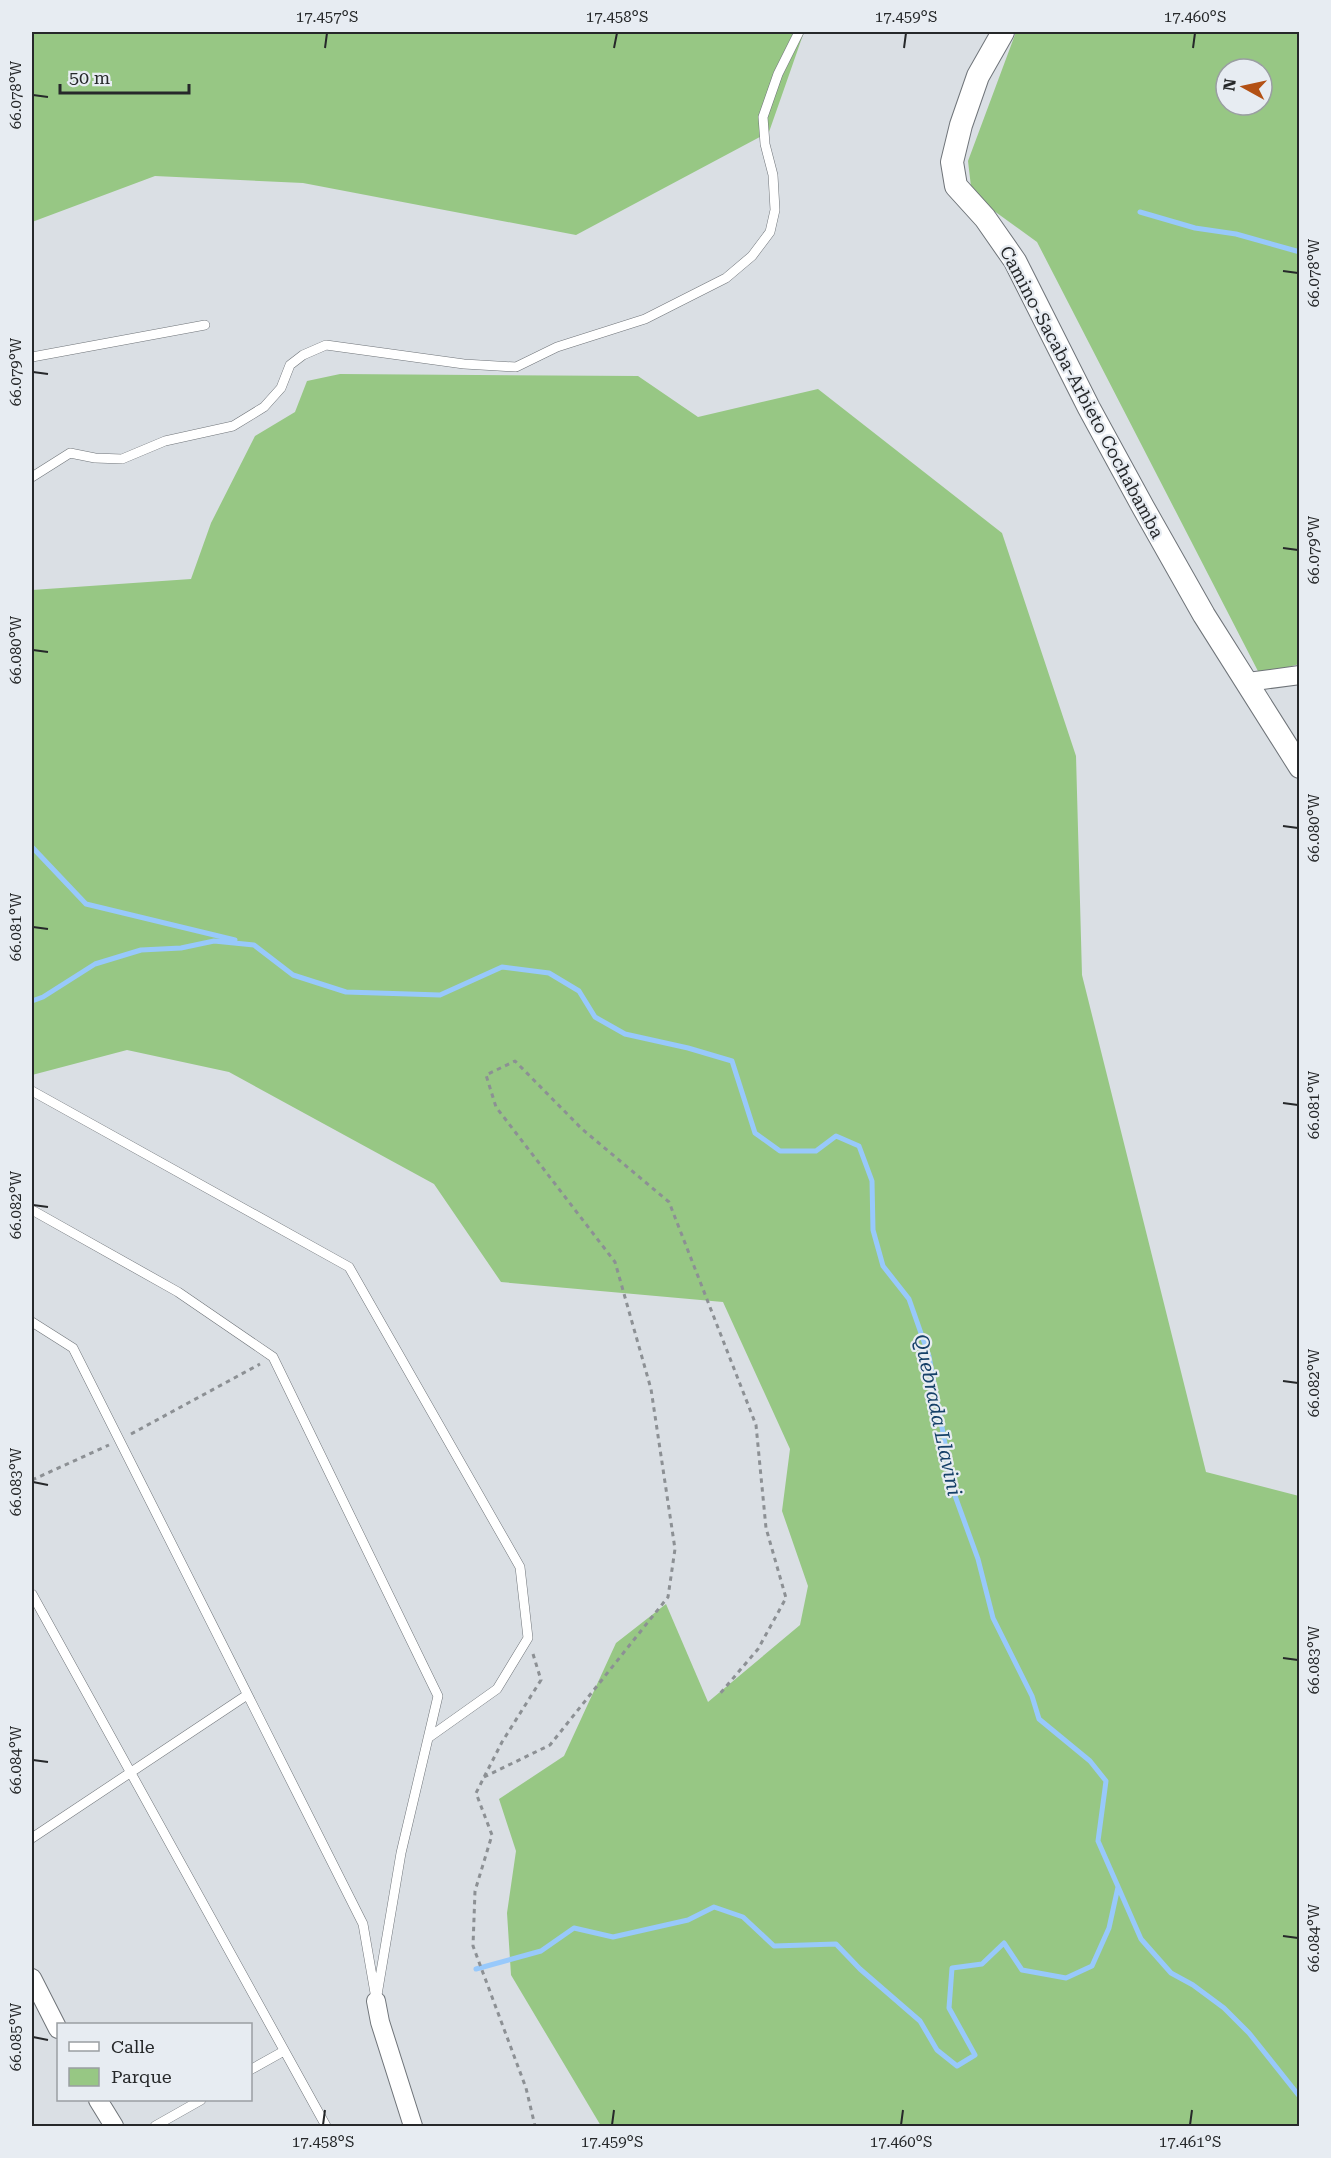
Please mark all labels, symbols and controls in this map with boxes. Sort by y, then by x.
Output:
text: 17.457°S [296,8,358,26]
text: 17.458°S [586,8,648,26]
text: 17.459°S [875,8,937,26]
text: 17.460°S [1164,8,1226,26]
scale bar [60,57,189,95]
north arrow [1214,57,1274,117]
text: 66.078°W [7,60,25,129]
text: 50 m [69,67,110,88]
text: N [1219,78,1240,92]
text: 66.078°W [1305,238,1323,307]
street label: Camino-Sacaba-Arbieto Cochabamba [996,242,1168,542]
text: 66.079°W [7,337,25,406]
text: 66.079°W [1305,515,1323,584]
text: 66.080°W [7,615,25,684]
text: 66.080°W [1305,793,1323,862]
text: 66.081°W [7,892,25,961]
text: 66.081°W [1305,1070,1323,1139]
text: 66.082°W [7,1170,25,1239]
water label: Quebrada Llavini [909,1332,967,1498]
text: 66.082°W [1305,1348,1323,1417]
text: 66.083°W [7,1447,25,1516]
text: 66.083°W [1305,1625,1323,1694]
text: 66.084°W [7,1725,25,1794]
text: 66.084°W [1305,1903,1323,1972]
text: 66.085°W [7,2002,25,2071]
legend [57,2023,252,2101]
text: Calle [111,2036,155,2057]
text: Parque [111,2066,172,2087]
text: 17.458°S [292,2133,354,2151]
text: 17.459°S [581,2133,643,2151]
text: 17.460°S [870,2133,932,2151]
text: 17.461°S [1159,2133,1221,2151]

